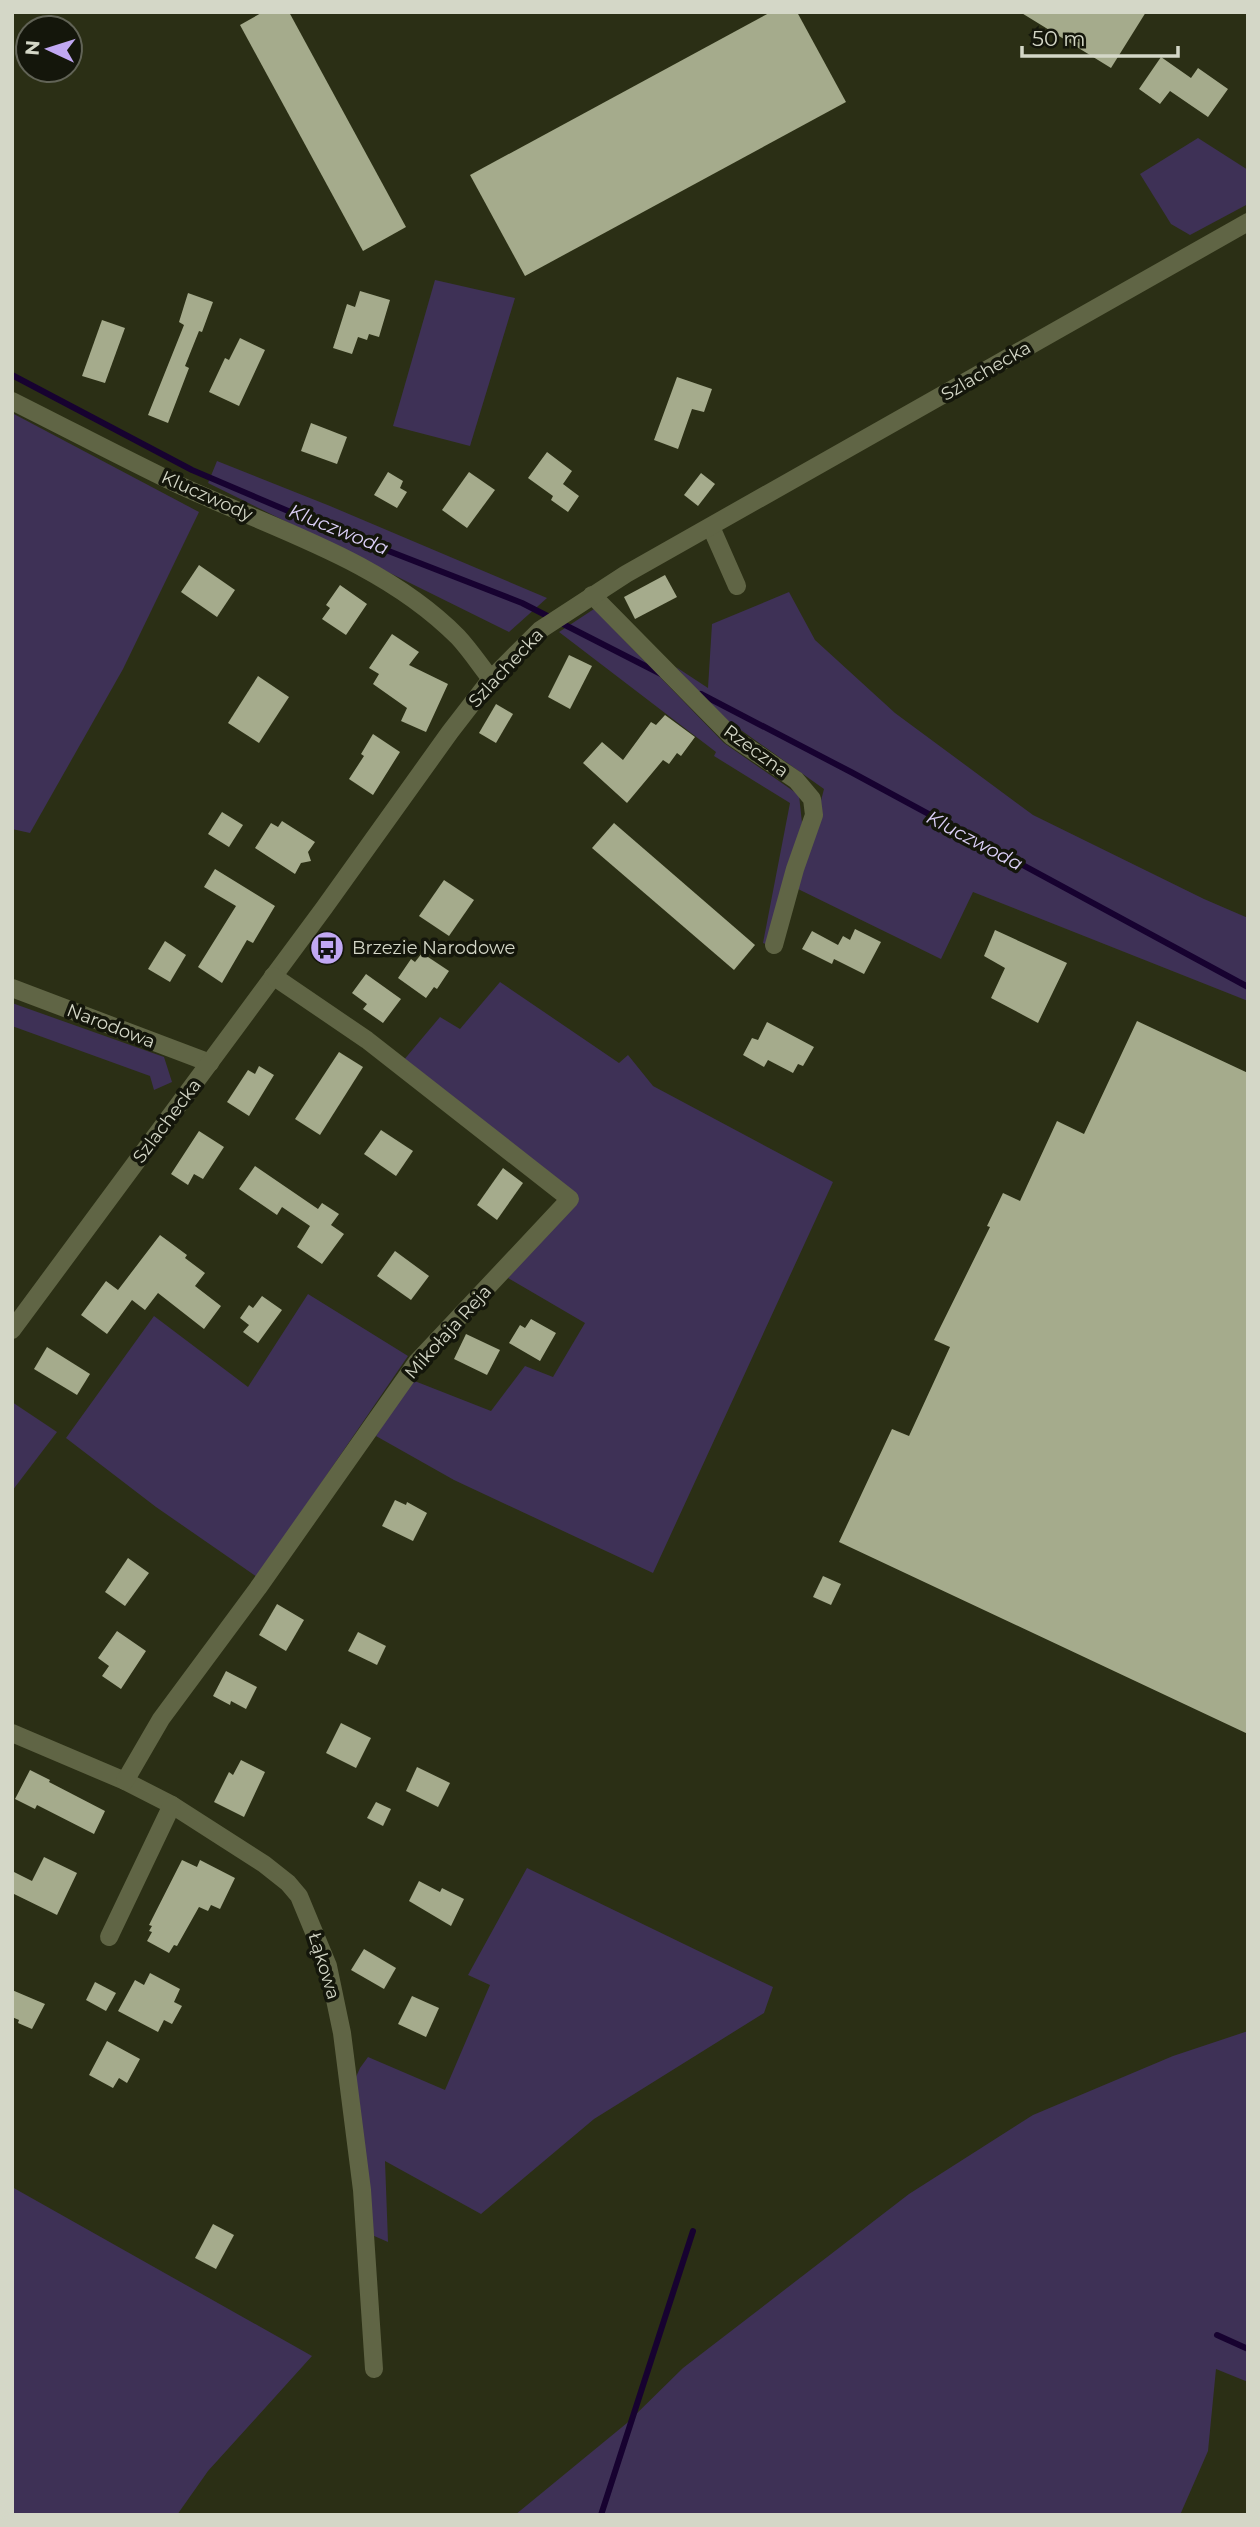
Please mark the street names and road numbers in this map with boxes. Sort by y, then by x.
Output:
street label: Szlachecka [937,336,1035,406]
street label: Kluczwody [158,466,256,526]
street label: Szlachecka [464,624,548,712]
street label: Rzeczna [719,720,793,782]
street label: Narodowa [64,999,158,1053]
street label: Szlachecka [128,1074,206,1168]
street label: Mikołaja Reja [400,1280,496,1384]
street label: Łąkowa [303,1930,345,2002]

